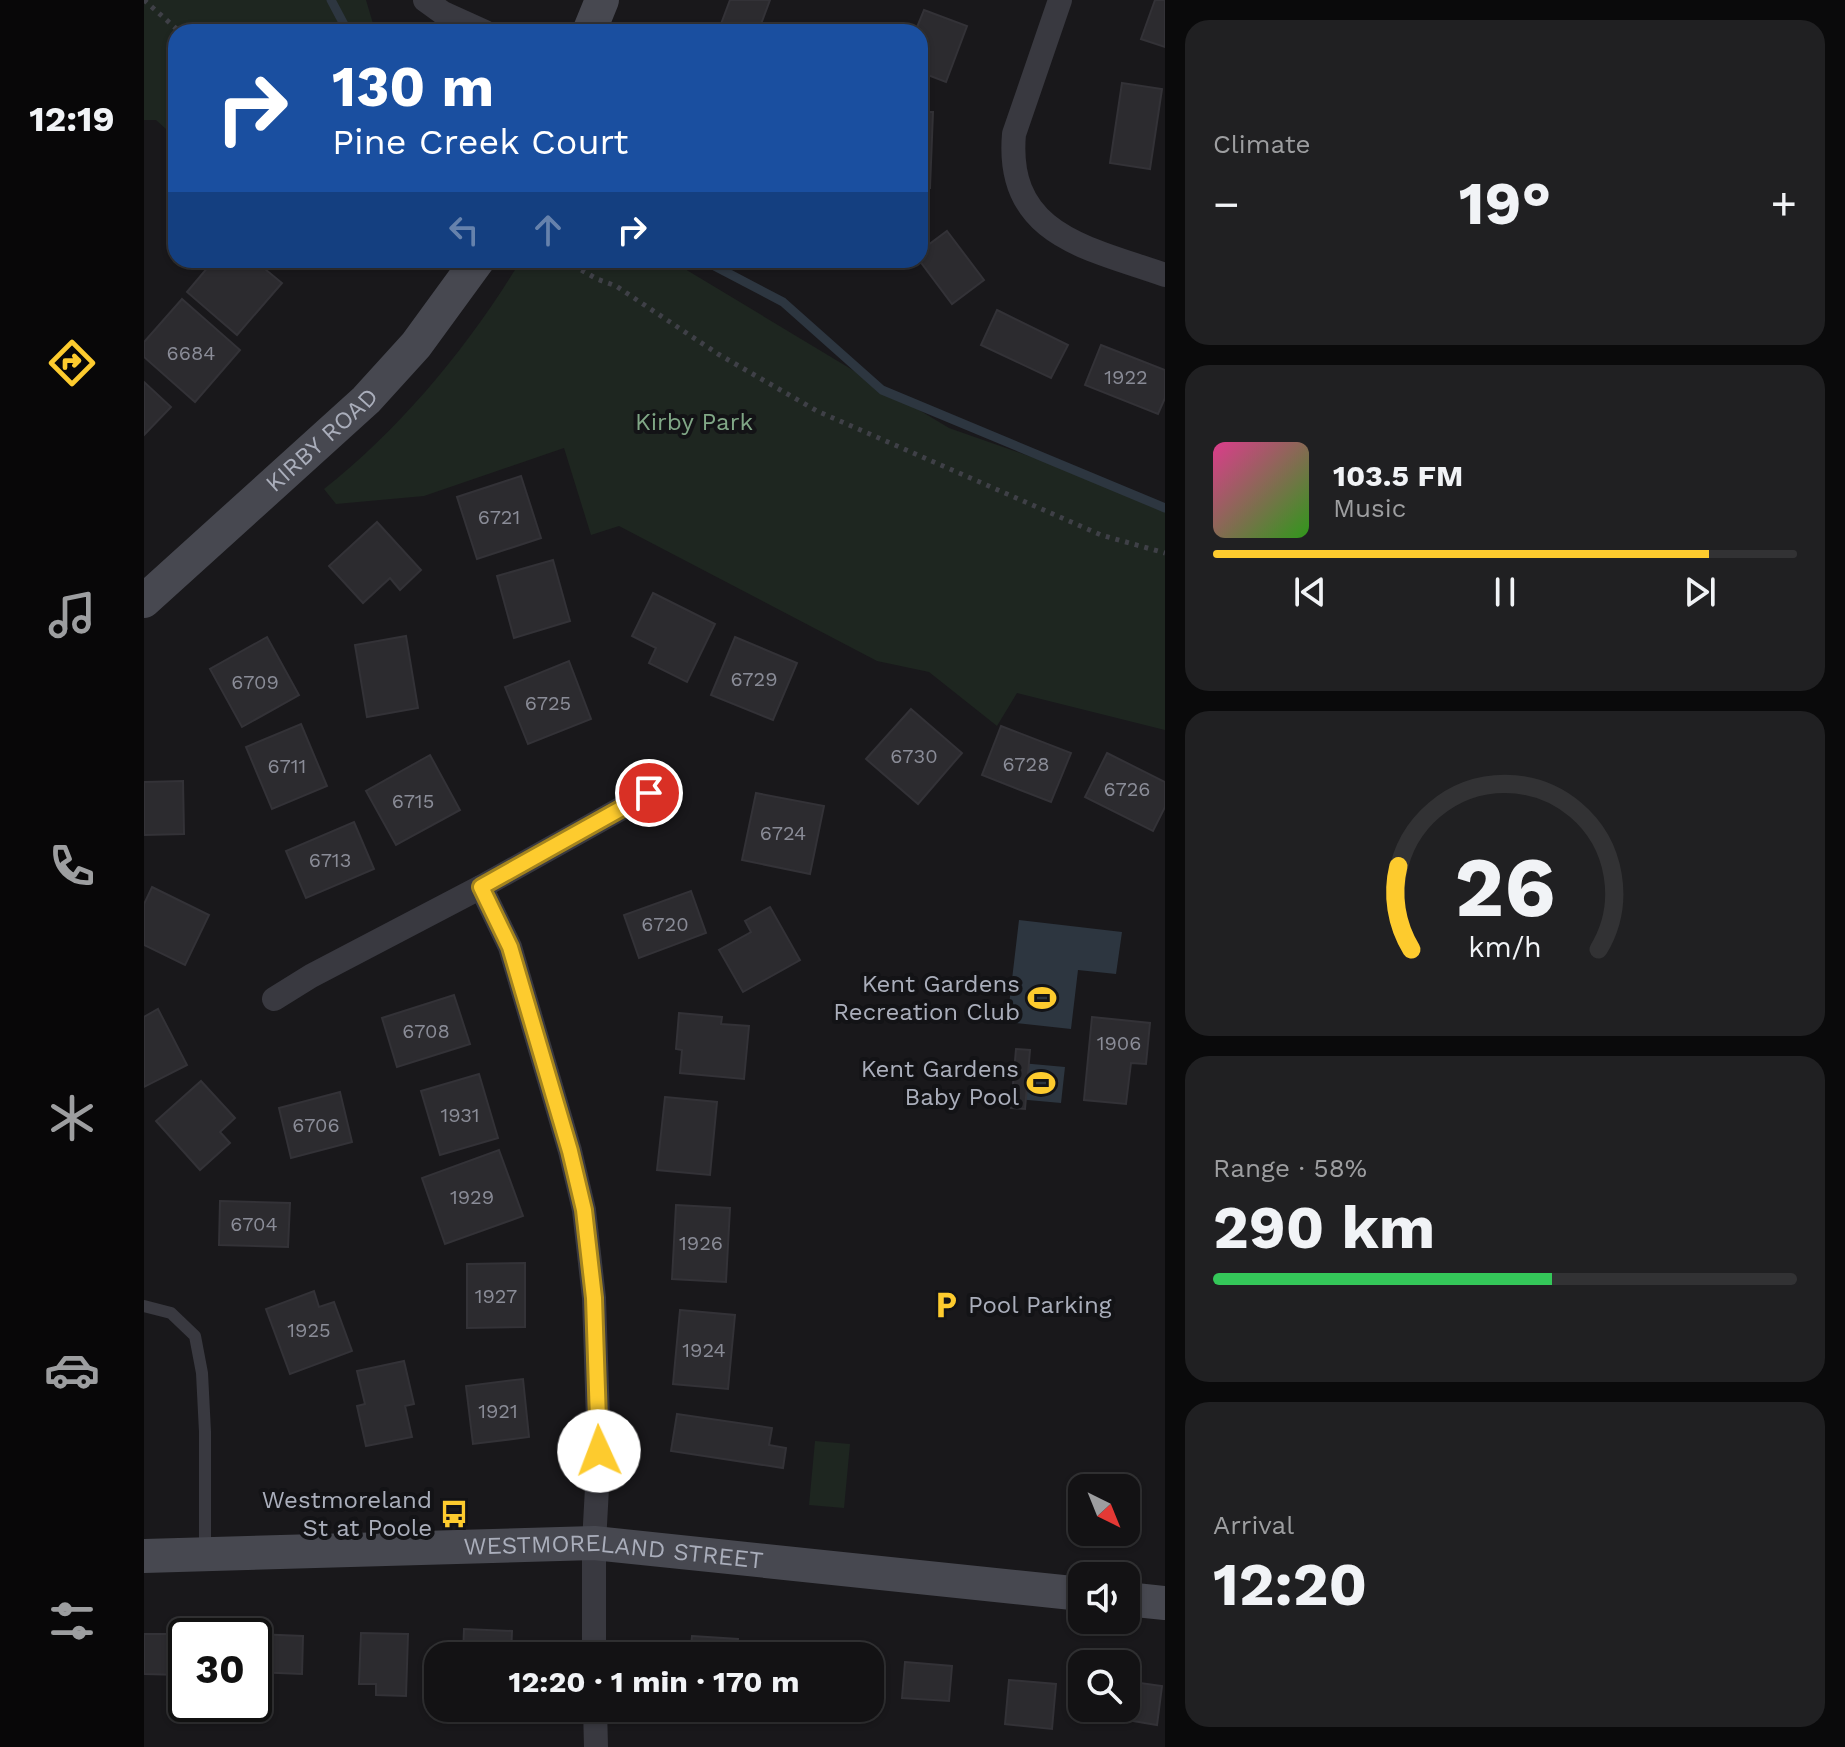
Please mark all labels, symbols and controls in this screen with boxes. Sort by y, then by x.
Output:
text: 130 m [332,54,494,120]
icon: right [200,56,304,160]
text: 12:19 [29,98,115,140]
text: Pine Creek Court [332,121,628,163]
text: Climate [1213,129,1311,159]
text: 19° [1459,168,1551,239]
text: − [1213,178,1240,230]
text: + [1770,178,1797,230]
icon: left [442,208,486,252]
icon: ahead [526,208,570,252]
icon: right [610,208,654,252]
icon: directions [44,335,100,391]
house number: 6684 [167,341,215,365]
house number: 1922 [1104,365,1148,389]
street label: KIRBY ROAD [260,382,384,498]
park label: Kirby Park [635,408,753,436]
text: 103.5 FM [1333,458,1463,493]
text: Music [1333,493,1406,523]
house number: 6721 [478,505,520,529]
icon: previous [1288,570,1332,614]
icon: pause [1483,570,1527,614]
icon: next [1678,570,1722,614]
icon: music [44,587,100,643]
house number: 6729 [730,667,778,691]
house number: 6709 [231,670,279,694]
house number: 6725 [525,691,571,715]
house number: 6730 [890,744,938,768]
house number: 6728 [1002,752,1050,776]
house number: 6711 [268,754,306,778]
pin [615,759,683,827]
icon: arrive [627,771,671,815]
house number: 6726 [1104,777,1151,801]
house number: 6715 [392,789,434,813]
house number: 6724 [760,821,806,845]
icon: phone [44,838,100,894]
text: 26 [1455,838,1555,935]
house number: 6713 [309,848,351,872]
house number: 6720 [641,912,689,936]
text: km/h [1468,930,1542,964]
place label: Kent Gardens Recreation Club [833,970,1020,1026]
sports icon: Kent Gardens Recreation Club [1027,983,1057,1013]
house number: 6708 [402,1019,450,1043]
house number: 1906 [1097,1031,1141,1055]
place label: Kent Gardens Baby Pool [861,1055,1020,1111]
sports icon: Kent Gardens Baby Pool [1026,1068,1056,1098]
icon: climate [44,1090,100,1146]
house number: 1931 [440,1103,480,1127]
house number: 6706 [292,1113,340,1137]
text: Range · 58% [1213,1153,1367,1183]
house number: 1929 [450,1185,494,1209]
text: 290 km [1213,1192,1435,1263]
house number: 6704 [230,1212,278,1236]
house number: 1926 [679,1231,723,1255]
house number: 1927 [475,1284,517,1308]
parking icon: Pool Parking [931,1290,961,1320]
place label: Pool Parking [968,1291,1112,1319]
house number: 1925 [287,1318,331,1342]
house number: 1924 [682,1338,726,1362]
icon: car [44,1342,100,1398]
house number: 1921 [478,1399,518,1423]
position arrow [557,1409,641,1493]
north arrow [1068,1474,1140,1546]
map controls [1068,1474,1140,1722]
place label: Westmoreland St at Poole [262,1486,432,1542]
bus stop icon: Westmoreland St at Poole [439,1499,469,1529]
text: Arrival [1213,1510,1294,1540]
street label: WESTMORELAND STREET [463,1529,765,1575]
text: 12:20 [1213,1549,1367,1620]
button: sound [1068,1562,1140,1634]
icon: filters [44,1593,100,1649]
speed limit sign: 30 [168,1618,272,1722]
button: search [1068,1650,1140,1722]
text: 12:20 · 1 min · 170 m [509,1664,799,1699]

